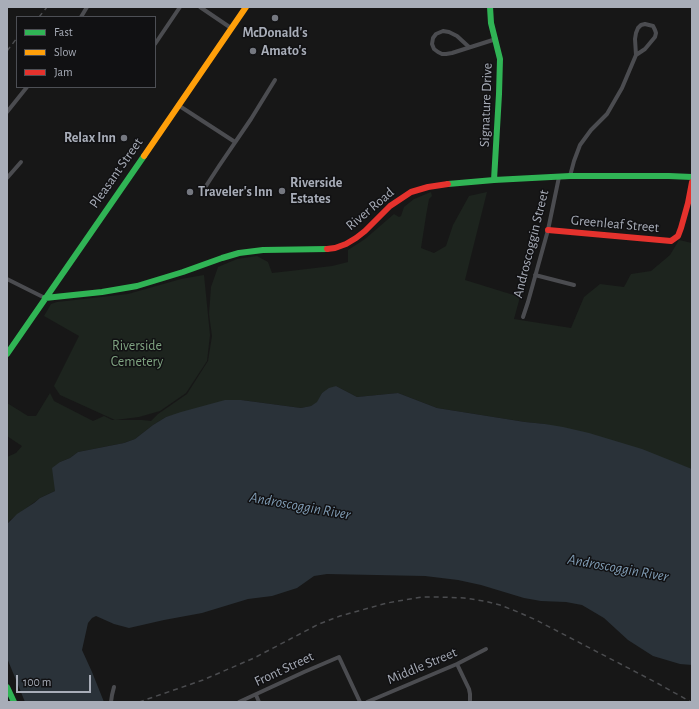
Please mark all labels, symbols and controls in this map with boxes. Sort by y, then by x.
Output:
marker: McDonald's [270,13,280,23]
legend [16,16,156,88]
place label: McDonald's [242,25,308,41]
text: Fast [54,26,73,38]
place label: Amato's [261,43,307,59]
text: Slow [54,46,76,58]
marker: Amato's [248,46,258,56]
street label: Signature Drive [476,63,496,147]
text: Jam [54,66,73,78]
place label: Relax Inn [64,130,116,146]
marker: Relax Inn [119,133,129,143]
street label: Pleasant Street [86,135,146,211]
place label: Riverside Estates [290,175,342,208]
place label: Traveler's Inn [198,184,273,200]
street label: River Road [342,184,398,234]
marker: Riverside Estates [277,186,287,196]
marker: Traveler's Inn [185,187,195,197]
street label: Androscoggin Street [509,188,553,300]
street label: Greenleaf Street [570,212,660,236]
park label: Riverside Cemetery [111,338,163,370]
water label: Androscoggin River [248,488,352,524]
water label: Androscoggin River [566,550,670,586]
street label: Middle Street [385,644,459,688]
street label: Front Street [252,648,316,690]
scale bar [18,667,93,693]
text: 100 m [23,676,51,688]

